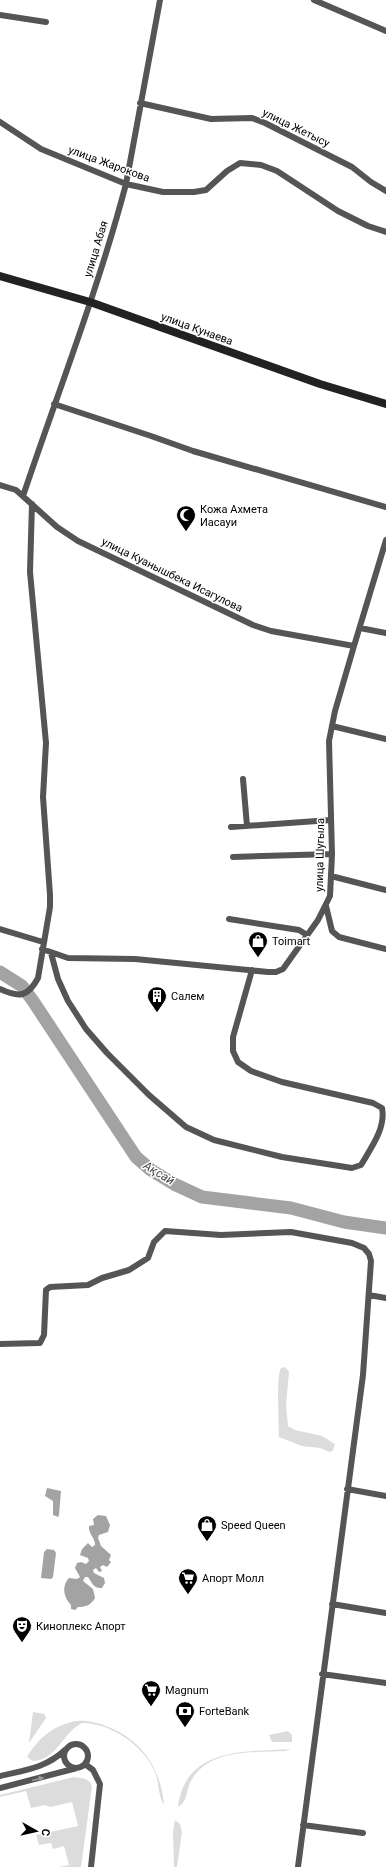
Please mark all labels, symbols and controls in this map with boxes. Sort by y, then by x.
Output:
street label: улица Жетысу [260,106,333,150]
street label: улица Жарокова [66,143,152,185]
street label: улица Абая [81,219,111,279]
street label: улица Кунаева [159,310,235,348]
place label: Кожа Ахмета Иасауи [200,503,268,529]
mosque icon: Кожа Ахмета Иасауи [175,504,197,532]
street label: улица Куанышбека Исагулова [99,535,245,615]
street label: улица Шугыла [313,818,327,892]
shop icon: Toimart [247,930,269,958]
place label: Toimart [272,935,311,948]
building icon: Салем [146,985,168,1013]
place label: Салем [171,990,205,1003]
water label: Ақсай [140,1158,177,1188]
shop icon: Speed Queen [196,1514,218,1542]
place label: Speed Queen [221,1519,286,1532]
supermarket icon: Апорт Молл [177,1567,199,1595]
place label: Апорт Молл [202,1572,264,1585]
theatre icon: Киноплекс Апорт [11,1615,33,1643]
place label: Киноплекс Апорт [36,1620,126,1633]
supermarket icon: Magnum [140,1679,162,1707]
place label: Magnum [165,1684,209,1697]
bank icon: ForteBank [174,1700,196,1728]
place label: ForteBank [199,1705,250,1718]
one-way arrow [32,1775,44,1781]
north arrow [16,1811,56,1851]
text: С [38,1828,52,1837]

